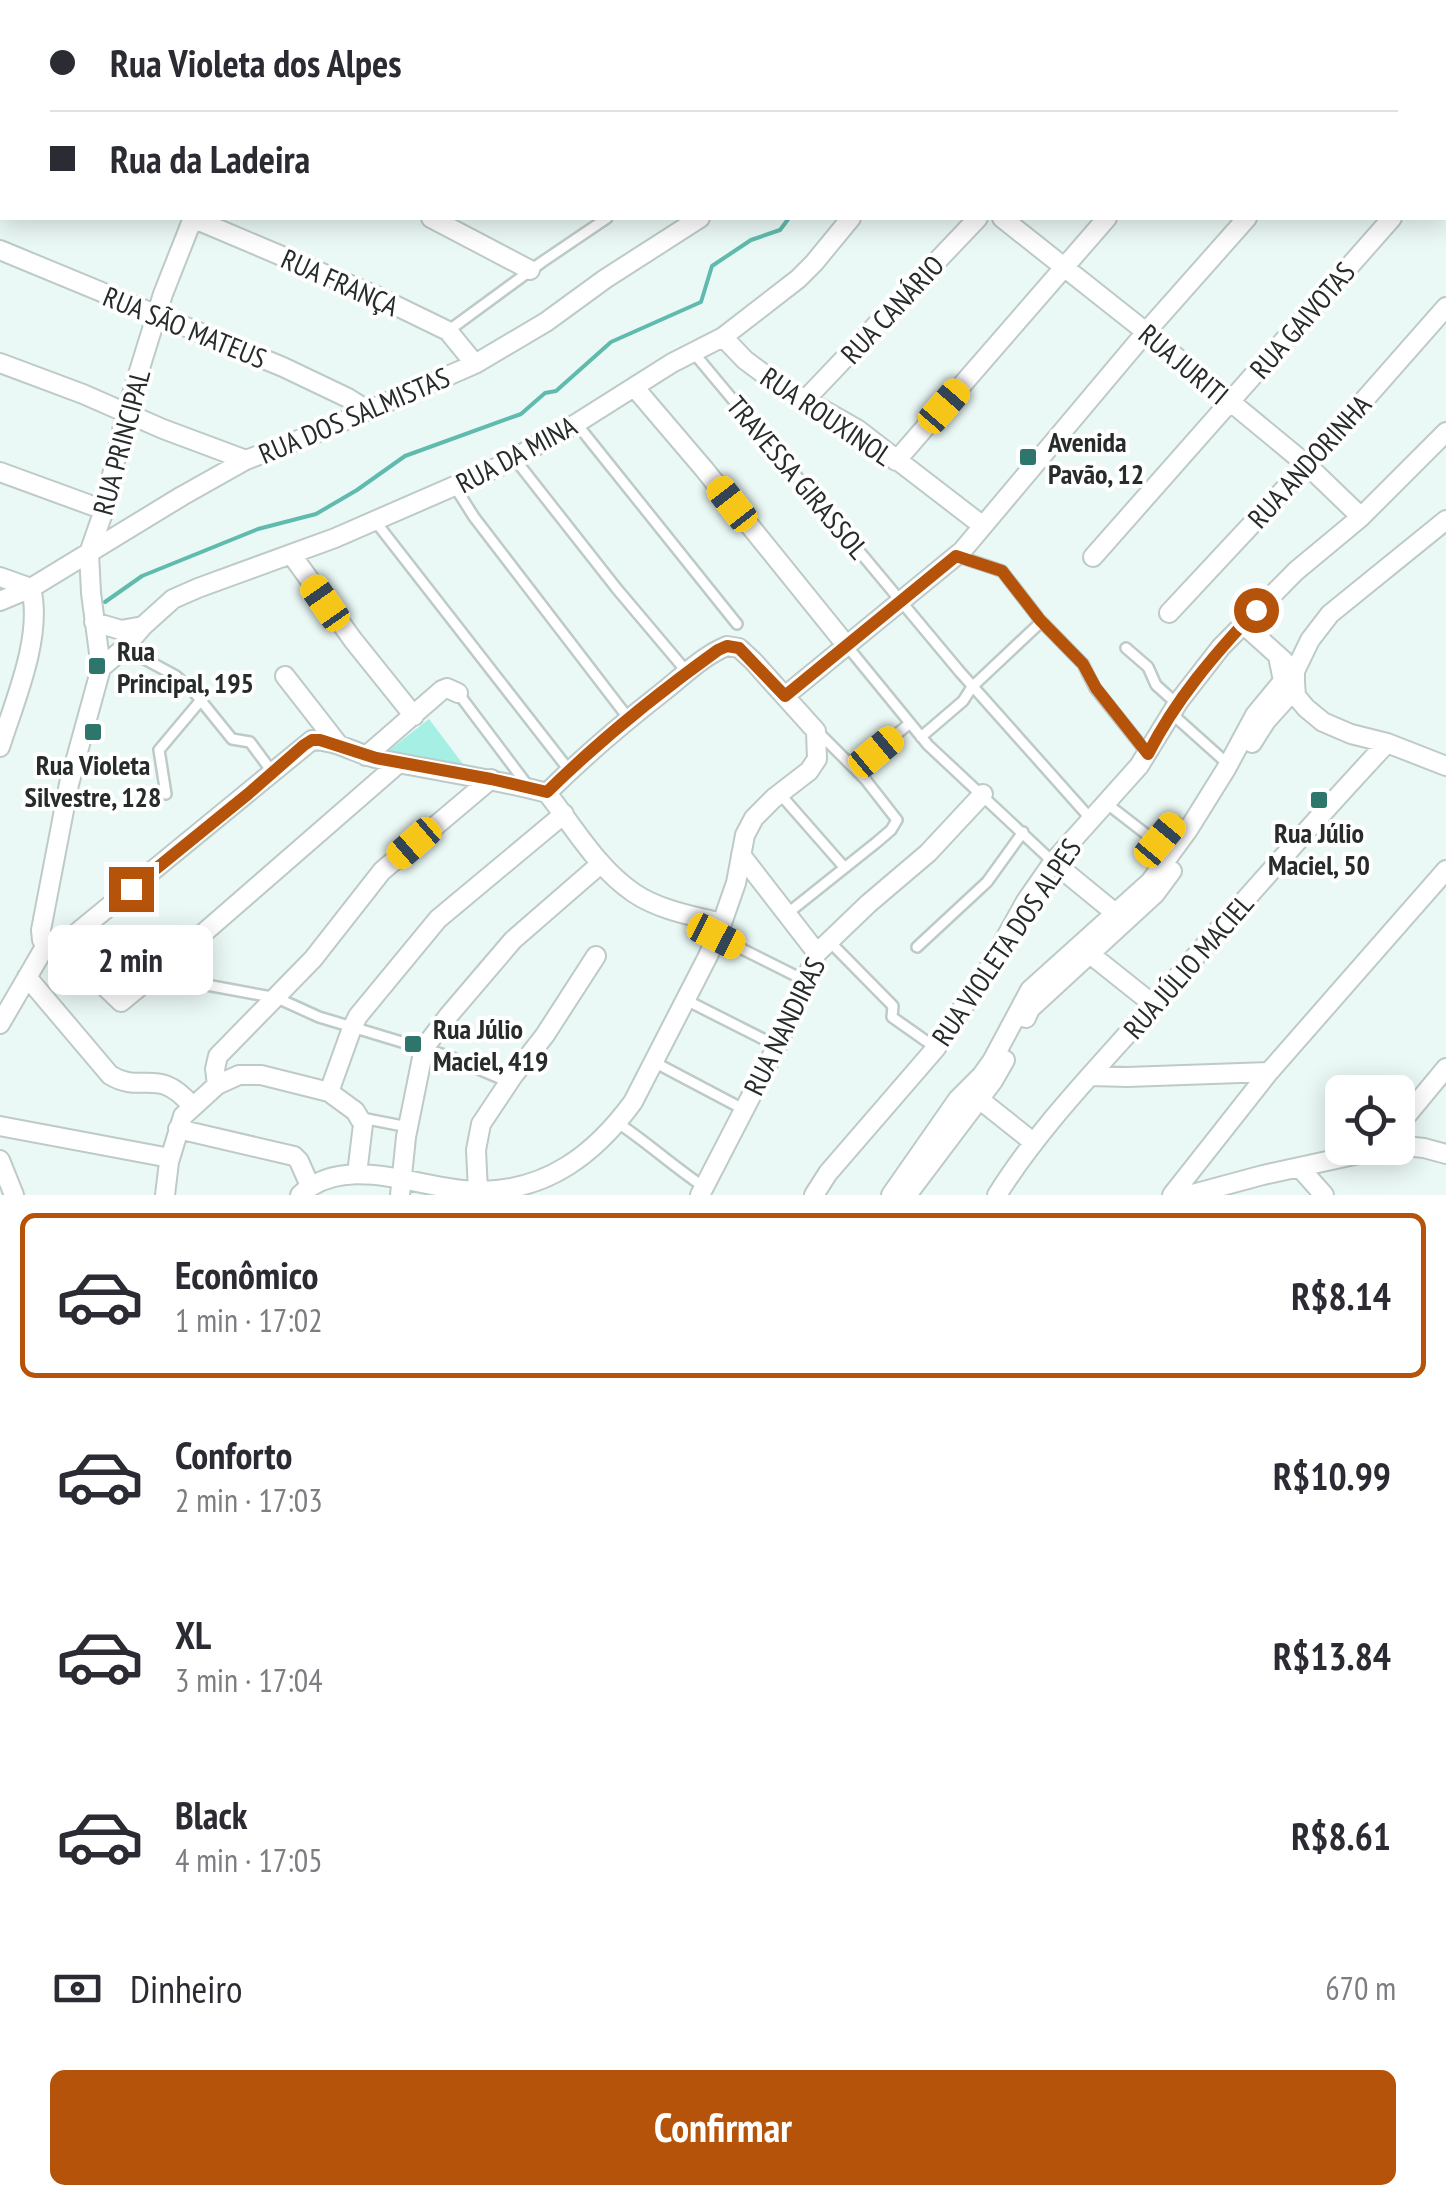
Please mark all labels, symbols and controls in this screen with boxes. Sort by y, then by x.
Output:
text: Rua Violeta dos Alpes [110,38,402,87]
text: Rua da Ladeira [110,134,310,183]
street label: RUA FRANÇA [276,240,405,324]
street label: RUA CANÁRIO [832,247,952,371]
street label: RUA GAIVOTAS [1241,254,1363,386]
street label: RUA SÃO MATEUS [98,277,272,377]
street label: RUA JURITI [1131,316,1237,412]
street label: RUA DOS SALMISTAS [253,358,455,472]
street label: RUA ROUXINOL [754,358,900,474]
street label: RUA PRINCIPAL [84,365,158,519]
car [913,374,975,438]
street label: RUA ANDORINHA [1239,386,1379,536]
street label: TRAVESSA GIRASSOL [719,388,877,567]
street label: RUA DA MINA [449,406,583,501]
place label: Avenida Pavão, 12 [1047,423,1144,492]
marker: Avenida Pavão, 12 [1017,446,1039,468]
car [702,471,762,537]
car [296,570,354,636]
route start [1234,588,1279,633]
place label: Rua Principal, 195 [117,632,254,701]
marker: Rua Principal, 195 [86,655,108,677]
marker: Rua Violeta Silvestre, 128 [82,721,104,743]
car [843,721,909,783]
place label: Rua Violeta Silvestre, 128 [25,746,161,815]
marker: Rua Júlio Maciel, 50 [1308,789,1330,811]
car [1129,807,1191,873]
car [382,812,446,874]
place label: Rua Júlio Maciel, 50 [1268,814,1370,883]
street label: RUA VIOLETA DOS ALPES [923,831,1089,1053]
route end [109,867,154,912]
street label: RUA JÚLIO MACIEL [1115,885,1261,1046]
car [682,909,750,963]
callout: 2 min [48,924,214,994]
text: 2 min [98,939,163,981]
street label: RUA NANDIRAS [735,951,833,1101]
place label: Rua Júlio Maciel, 419 [433,1010,548,1079]
marker: Rua Júlio Maciel, 419 [402,1033,424,1055]
map controls [1325,1075,1415,1165]
button: locate [1325,1075,1415,1165]
text: Econômico [175,1250,319,1299]
icon: car [55,1251,145,1341]
text: R$8.14 [1291,1271,1391,1320]
text: 1 min · 17:02 [175,1299,323,1341]
text: Conforto [175,1430,292,1479]
icon: car [55,1431,145,1521]
text: R$10.99 [1273,1451,1391,1500]
text: 2 min · 17:03 [175,1479,323,1521]
text: XL [175,1610,211,1659]
icon: car [55,1611,145,1701]
text: R$13.84 [1273,1631,1391,1680]
text: 3 min · 17:04 [175,1659,323,1701]
text: Black [175,1790,248,1839]
icon: car [55,1791,145,1881]
text: R$8.61 [1291,1811,1391,1860]
text: 4 min · 17:05 [175,1839,323,1881]
icon: cash [50,1961,105,2016]
text: Dinheiro [130,1964,242,2013]
text: 670 m [1325,1967,1396,2009]
button: Confirmar [50,2070,1396,2185]

